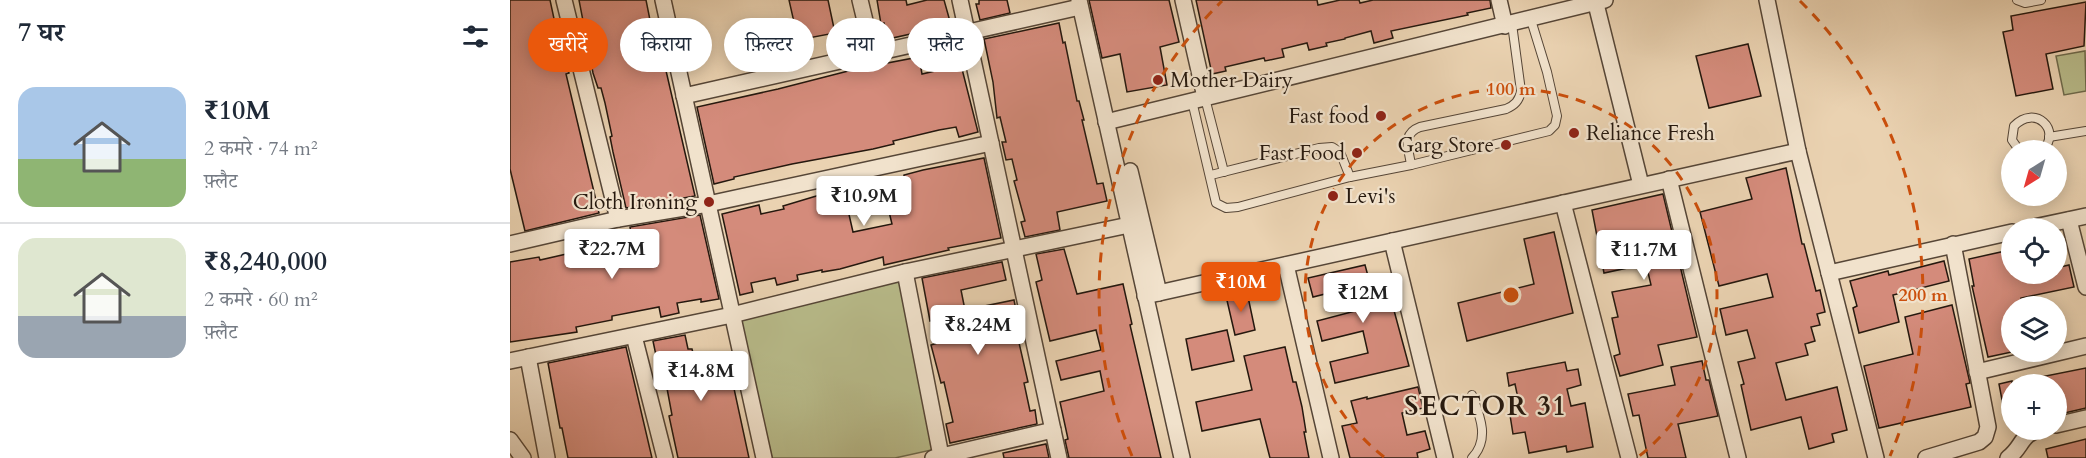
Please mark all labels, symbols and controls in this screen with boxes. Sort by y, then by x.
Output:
text: 7 घर [18,15,64,50]
chip: खरीदें [528,18,608,72]
chip: किराया [620,18,712,72]
chip: फ़िल्टर [724,18,814,72]
chip: नया [826,18,895,72]
chip: फ़्लैट [907,18,984,72]
icon: filters [459,20,492,53]
place label: Mother Dairy [1170,66,1293,95]
marker: Mother Dairy [1151,73,1165,87]
text: 100 m [1486,77,1536,102]
text: ₹10M [204,93,271,128]
place label: Fast food [1288,102,1369,131]
marker: Fast food [1374,109,1388,123]
icon: home [66,111,138,183]
place label: Reliance Fresh [1586,119,1715,148]
marker: Reliance Fresh [1567,126,1581,140]
place label: Garg Store [1398,131,1494,160]
text: 2 कमरे · 74 m² [204,135,318,162]
marker: Garg Store [1499,138,1513,152]
place label: Fast Food [1259,139,1345,168]
north arrow [2001,140,2067,206]
map controls [2001,140,2067,440]
marker: Fast Food [1350,146,1364,160]
text: फ़्लैट [204,168,237,195]
pin: ₹10.9M [815,176,913,227]
text: ₹10.9M [830,182,898,209]
place label: Levi's [1345,182,1396,211]
place label: Cloth Ironing [573,188,697,217]
marker: Levi's [1326,189,1340,203]
marker: Cloth Ironing [702,195,716,209]
button: locate [2001,218,2067,284]
pin: ₹22.7M [563,229,661,280]
pin: ₹11.7M [1595,230,1693,281]
text: ₹22.7M [578,235,646,262]
text: ₹11.7M [1610,236,1678,263]
text: ₹8,240,000 [204,244,327,279]
icon: home [66,262,138,334]
pin: ₹10M [1205,262,1277,313]
text: ₹10M [1215,268,1267,295]
pin: ₹12M [1327,273,1399,324]
text: ₹12M [1337,279,1389,306]
text: 200 m [1898,283,1948,308]
centre of rings [1501,285,1521,305]
text: 2 कमरे · 60 m² [204,286,318,313]
button: layers [2001,296,2067,362]
pin: ₹8.24M [929,305,1027,356]
text: ₹8.24M [944,311,1012,338]
text: फ़्लैट [204,319,237,346]
pin: ₹14.8M [652,351,750,402]
text: ₹14.8M [667,357,735,384]
button: + [2001,374,2067,440]
district label: SECTOR 31 [1404,388,1568,425]

